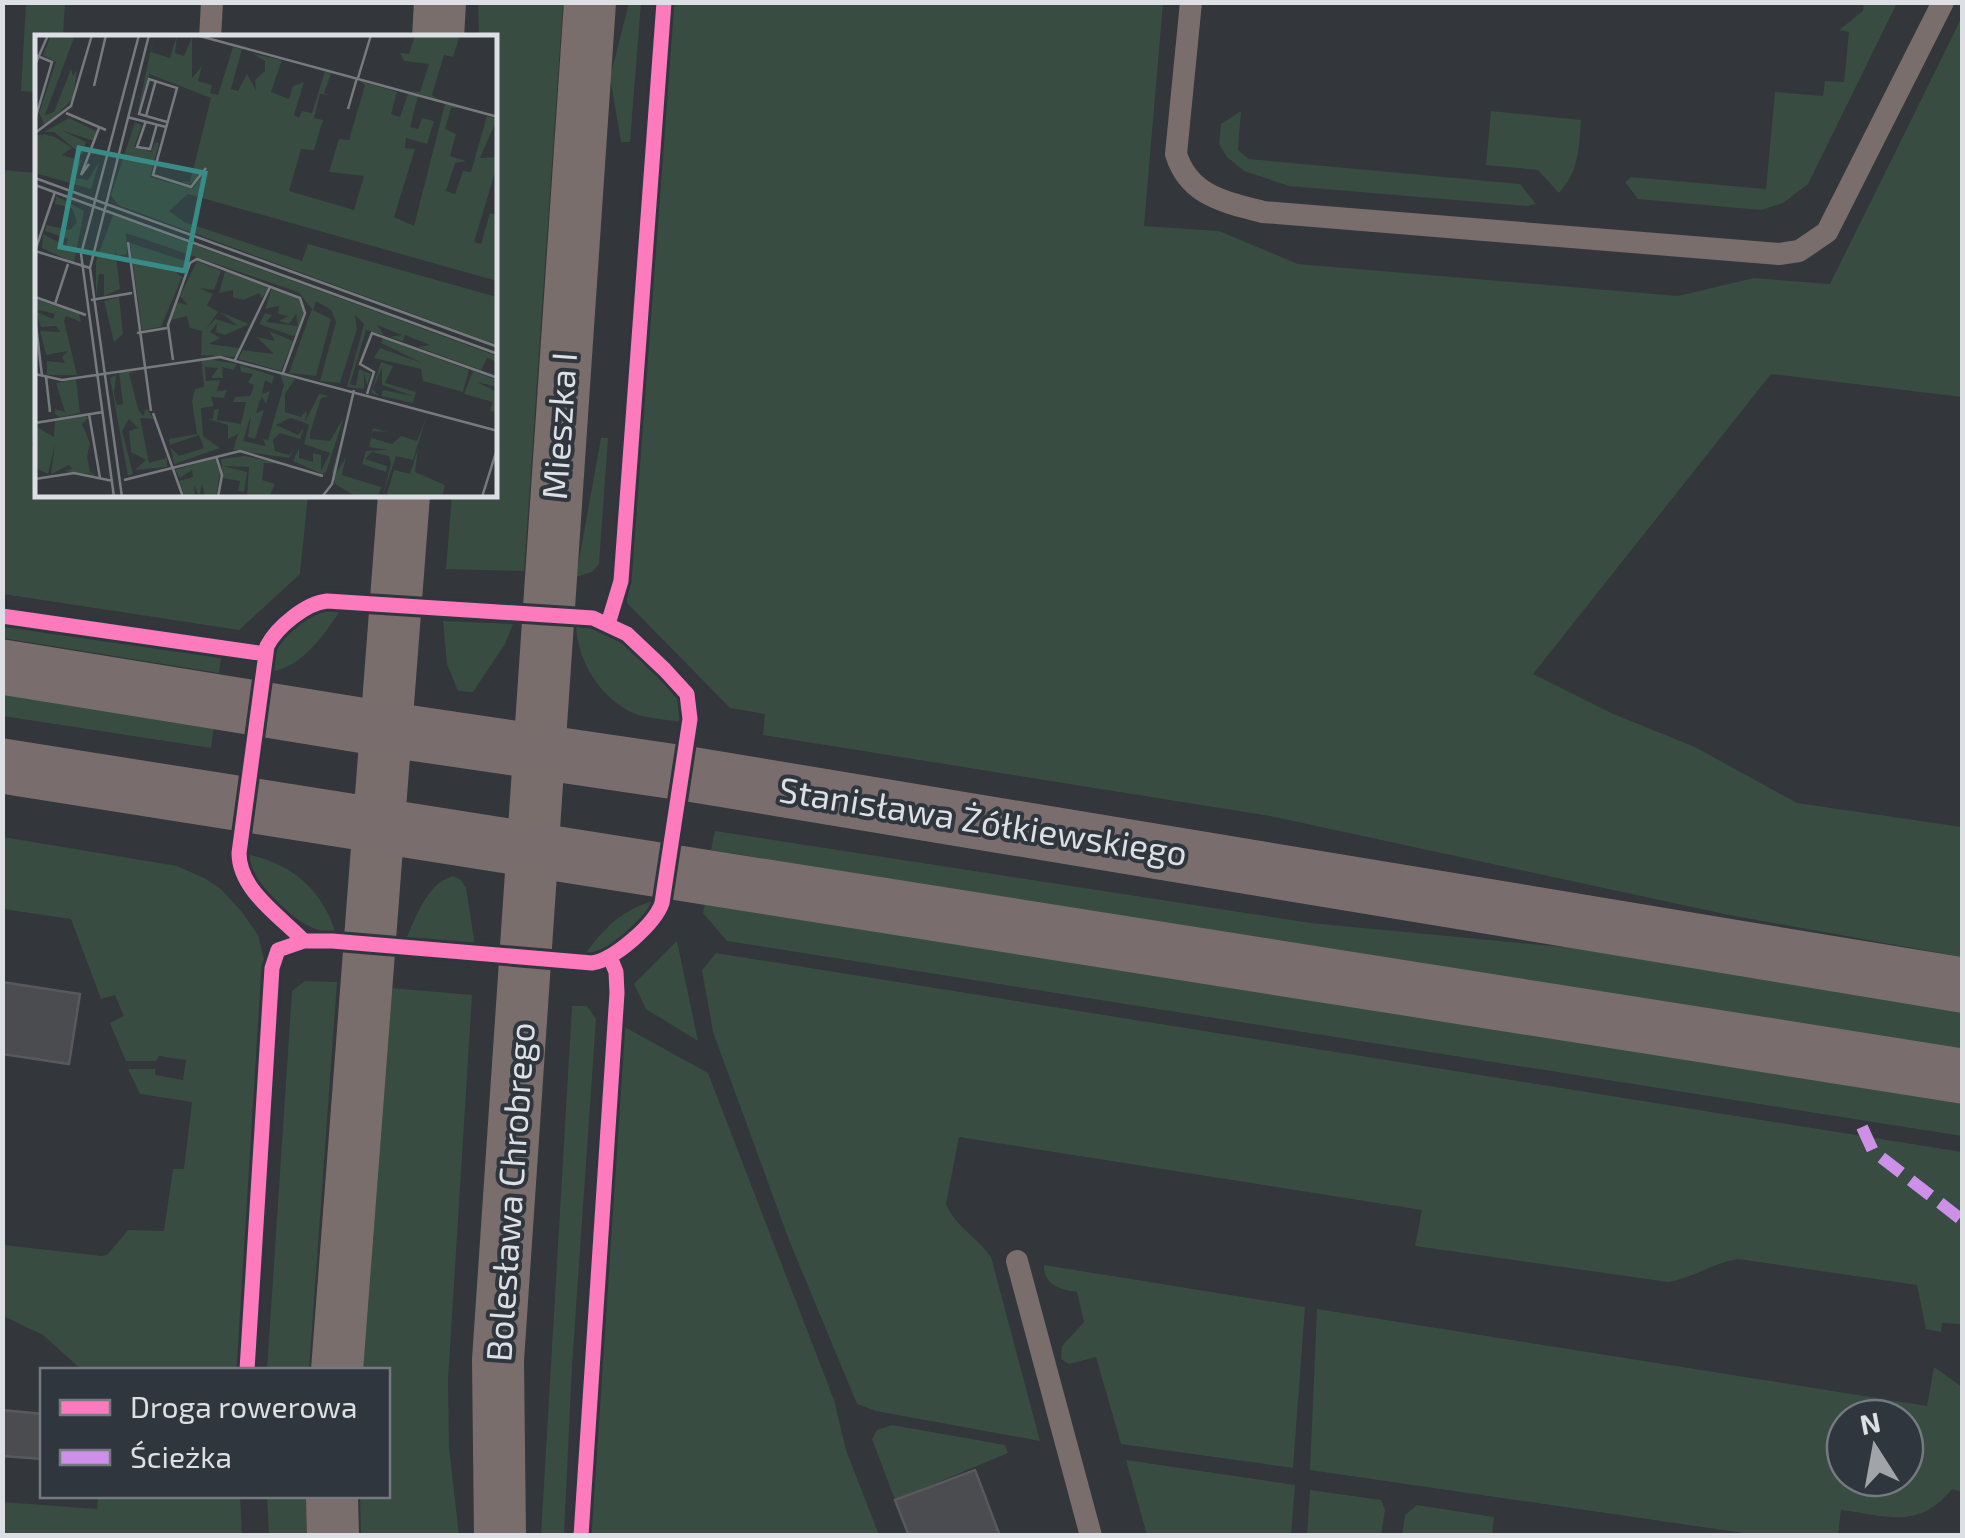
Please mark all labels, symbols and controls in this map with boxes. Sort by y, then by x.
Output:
inset map [35,35,498,498]
street label: Mieszka I [532,351,584,501]
street label: Stanisława Żółkiewskiego [776,767,1190,873]
street label: Bolesława Chrobrego [476,1021,542,1363]
legend [40,1368,390,1498]
text: Droga rowerowa [130,1388,357,1424]
north arrow [1825,1398,1925,1498]
text: N [1857,1404,1883,1441]
text: Ścieżka [130,1438,232,1474]

